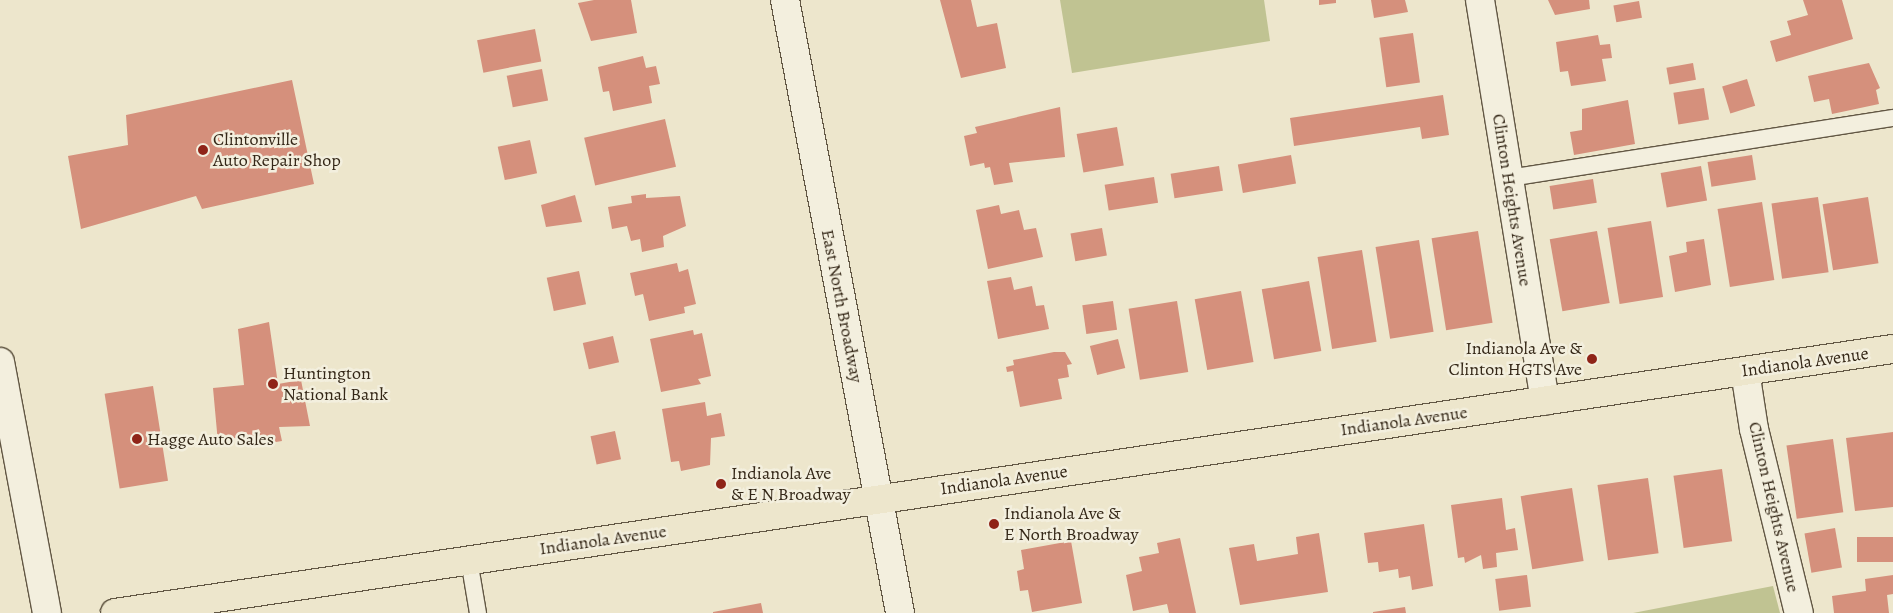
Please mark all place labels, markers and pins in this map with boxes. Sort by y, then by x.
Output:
place label: Clintonville Auto Repair Shop [213,129,341,172]
marker: Clintonville Auto Repair Shop [197,144,209,156]
place label: Indianola Ave & Clinton HGTS Ave [1449,338,1582,380]
marker: Indianola Ave & Clinton HGTS Ave [1586,353,1598,365]
place label: Huntington National Bank [283,363,388,406]
marker: Huntington National Bank [267,378,279,390]
place label: Hagge Auto Sales [147,428,274,450]
marker: Hagge Auto Sales [131,433,143,445]
place label: Indianola Ave & E N Broadway [731,463,851,506]
marker: Indianola Ave & E N Broadway [715,478,727,490]
place label: Indianola Ave & E North Broadway [1004,503,1139,546]
marker: Indianola Ave & E North Broadway [988,518,1000,530]

